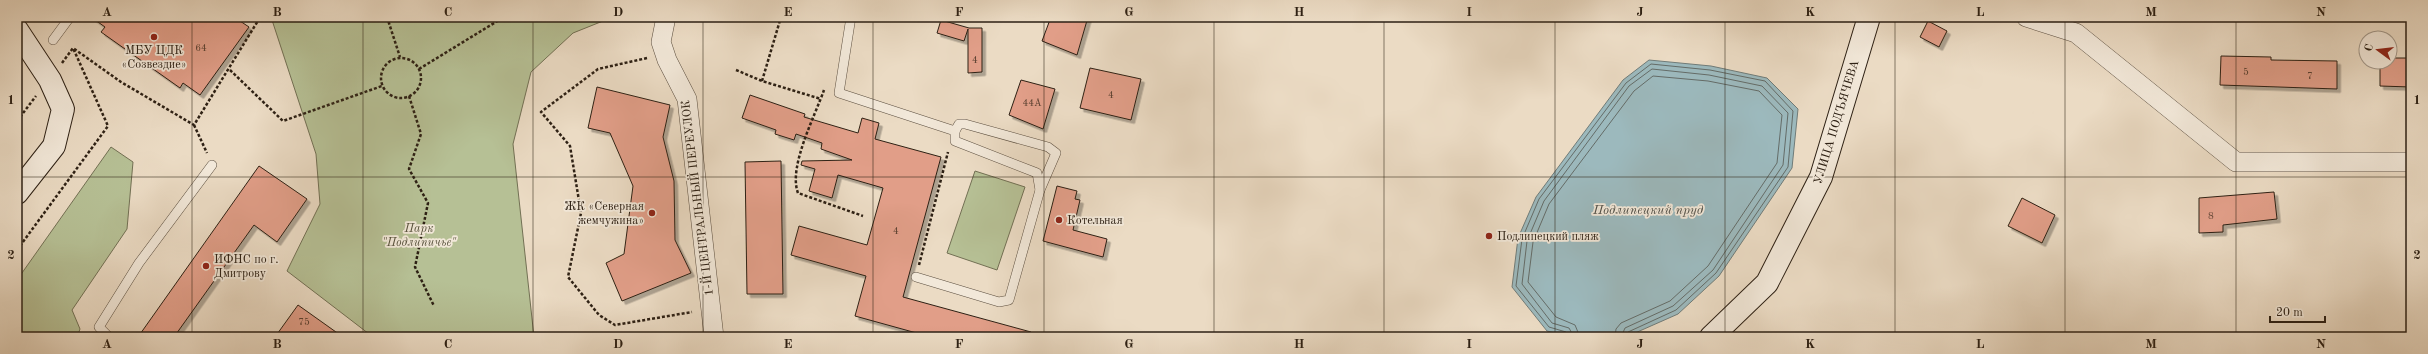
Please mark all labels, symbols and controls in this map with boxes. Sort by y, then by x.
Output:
text: A [102,6,112,19]
text: B [272,6,282,19]
text: C [444,6,452,19]
text: D [613,6,623,19]
text: E [784,6,793,19]
text: F [955,6,964,19]
text: G [1124,6,1134,19]
text: H [1294,6,1305,19]
text: I [1466,6,1472,19]
text: J [1636,6,1644,19]
text: K [1805,6,1815,19]
text: L [1976,6,1985,19]
text: M [2145,6,2157,19]
text: N [2316,6,2326,19]
north arrow [2358,30,2398,70]
marker: МБУ ЦДК «Созвездие» [149,32,159,42]
house number: 64 [195,43,207,53]
text: С [2364,43,2376,53]
place label: МБУ ЦДК «Созвездие» [121,45,187,71]
house number: 4 [972,55,978,65]
street label: УЛИЦА ПОДЪЯЧЕВА [1812,59,1862,186]
house number: 5 [2243,67,2249,77]
house number: 7 [2307,71,2313,81]
house number: 4 [1108,90,1114,100]
text: 1 [7,94,15,107]
text: 1 [2413,94,2421,107]
house number: 44А [1022,98,1042,108]
street label: 1-Й ЦЕНТРАЛЬНЫЙ ПЕРЕУЛОК [677,99,716,297]
place label: ЖК «Северная жемчужина» [564,201,644,227]
water label: Подлипецкий пруд [1592,204,1704,217]
marker: ЖК «Северная жемчужина» [647,208,657,218]
house number: 8 [2208,211,2214,221]
marker: Котельная [1054,215,1064,225]
place label: Котельная [1067,215,1123,227]
park label: Парк "Подлипичье" [382,223,457,249]
house number: 4 [893,226,899,236]
marker: Подлипецкий пляж [1484,231,1494,241]
place label: Подлипецкий пляж [1497,231,1599,243]
text: 2 [7,249,15,262]
text: 2 [2413,249,2421,262]
place label: ИФНС по г. Дмитрову [214,254,279,280]
marker: ИФНС по г. Дмитрову [201,261,211,271]
scale bar [2270,298,2325,324]
text: 20 m [2276,307,2303,319]
house number: 75 [298,317,310,327]
text: A [102,338,112,351]
text: B [272,338,282,351]
text: C [444,338,452,351]
text: D [613,338,623,351]
text: E [784,338,793,351]
text: F [955,338,964,351]
text: G [1124,338,1134,351]
text: H [1294,338,1305,351]
text: I [1466,338,1472,351]
text: J [1636,338,1644,351]
text: K [1805,338,1815,351]
text: L [1976,338,1985,351]
text: M [2145,338,2157,351]
text: N [2316,338,2326,351]

